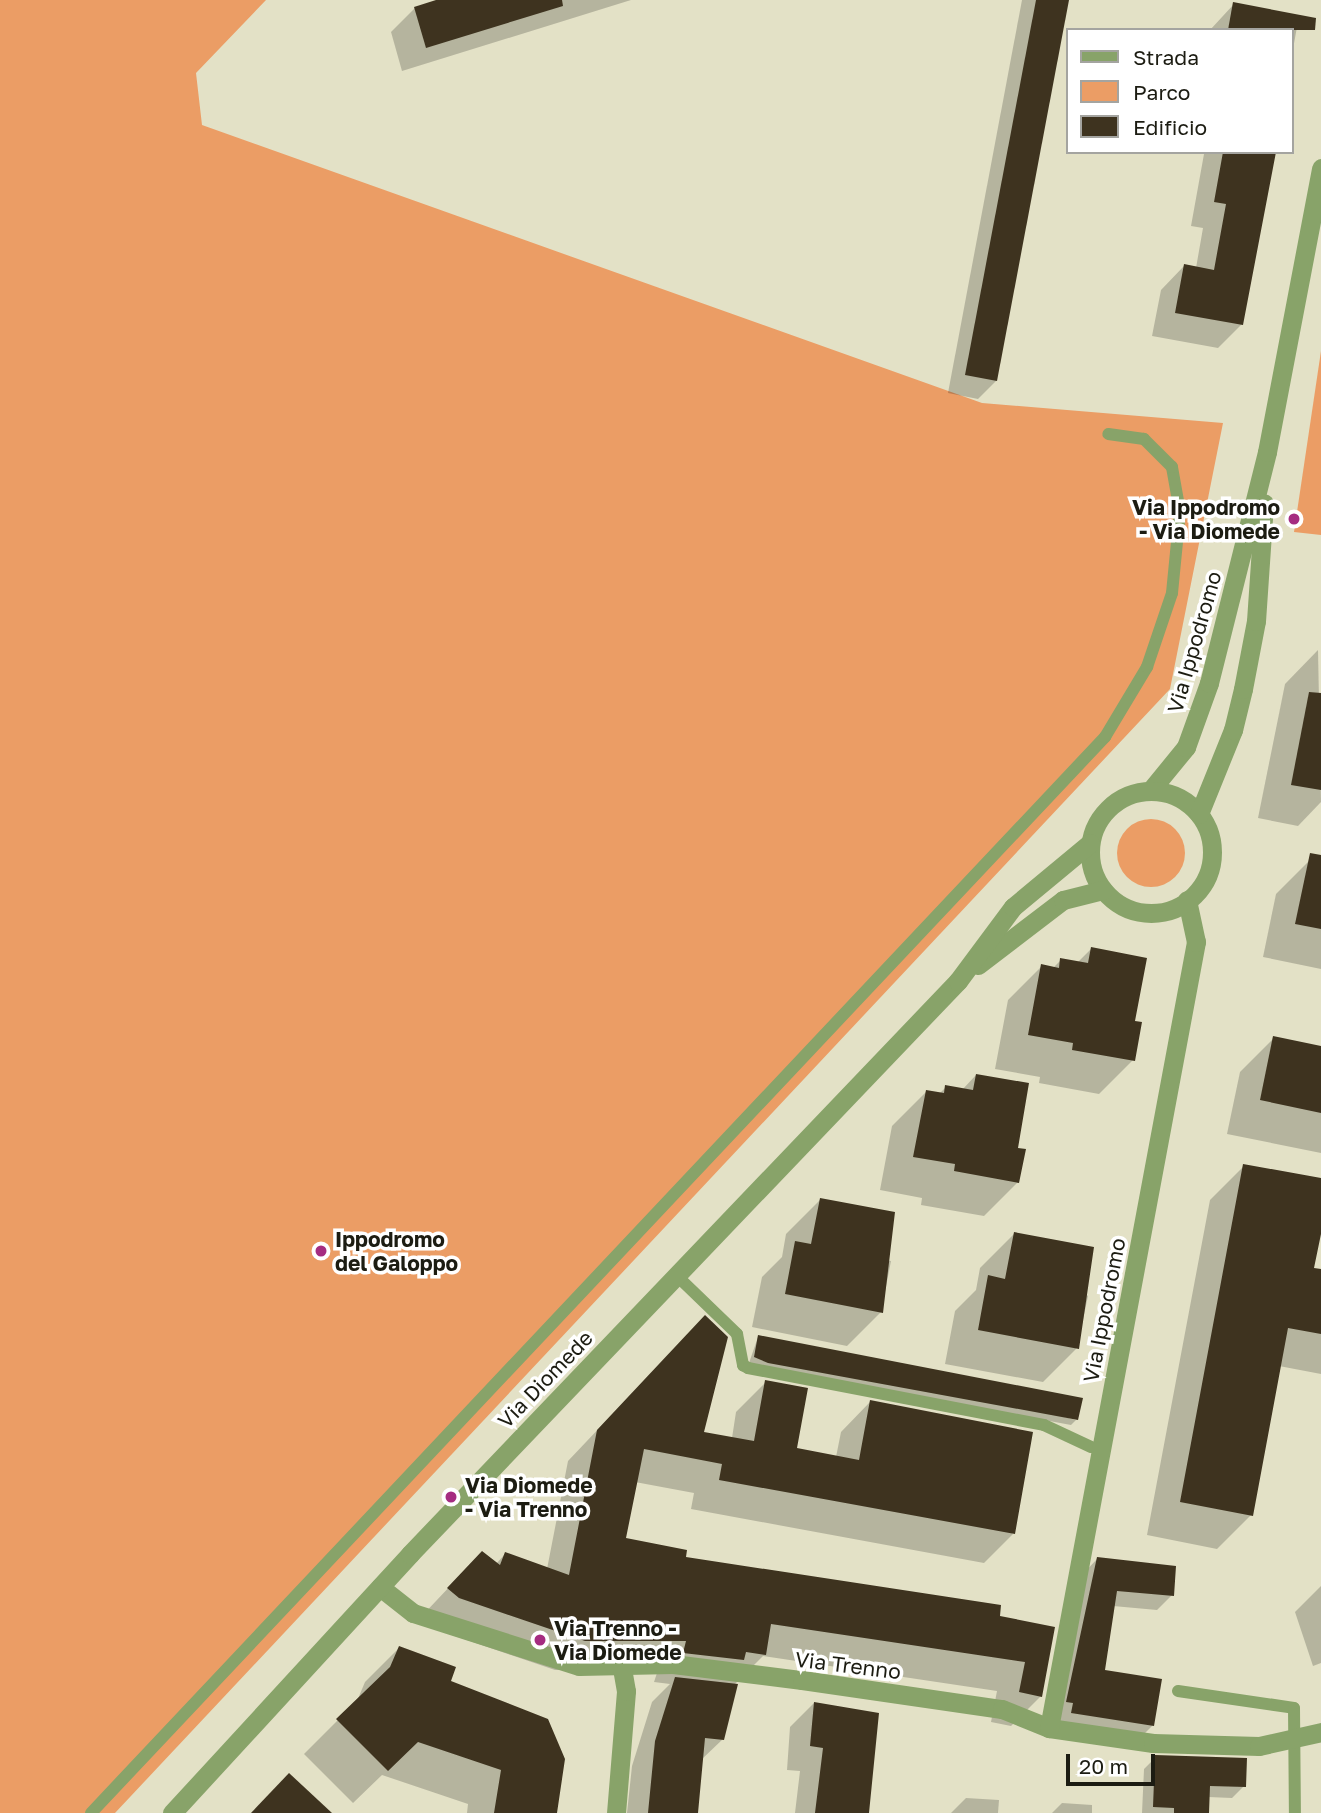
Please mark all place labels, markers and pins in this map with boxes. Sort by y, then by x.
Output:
place label: Via Ippodromo - Via Diomede [1132,494,1280,544]
marker: Via Ippodromo - Via Diomede [1286,511,1302,527]
place label: Ippodromo del Galoppo [335,1226,458,1276]
marker: Ippodromo del Galoppo [313,1243,329,1259]
place label: Via Diomede - Via Trenno [465,1472,593,1522]
marker: Via Diomede - Via Trenno [443,1489,459,1505]
place label: Via Trenno - Via Diomede [554,1615,682,1665]
marker: Via Trenno - Via Diomede [532,1632,548,1648]

